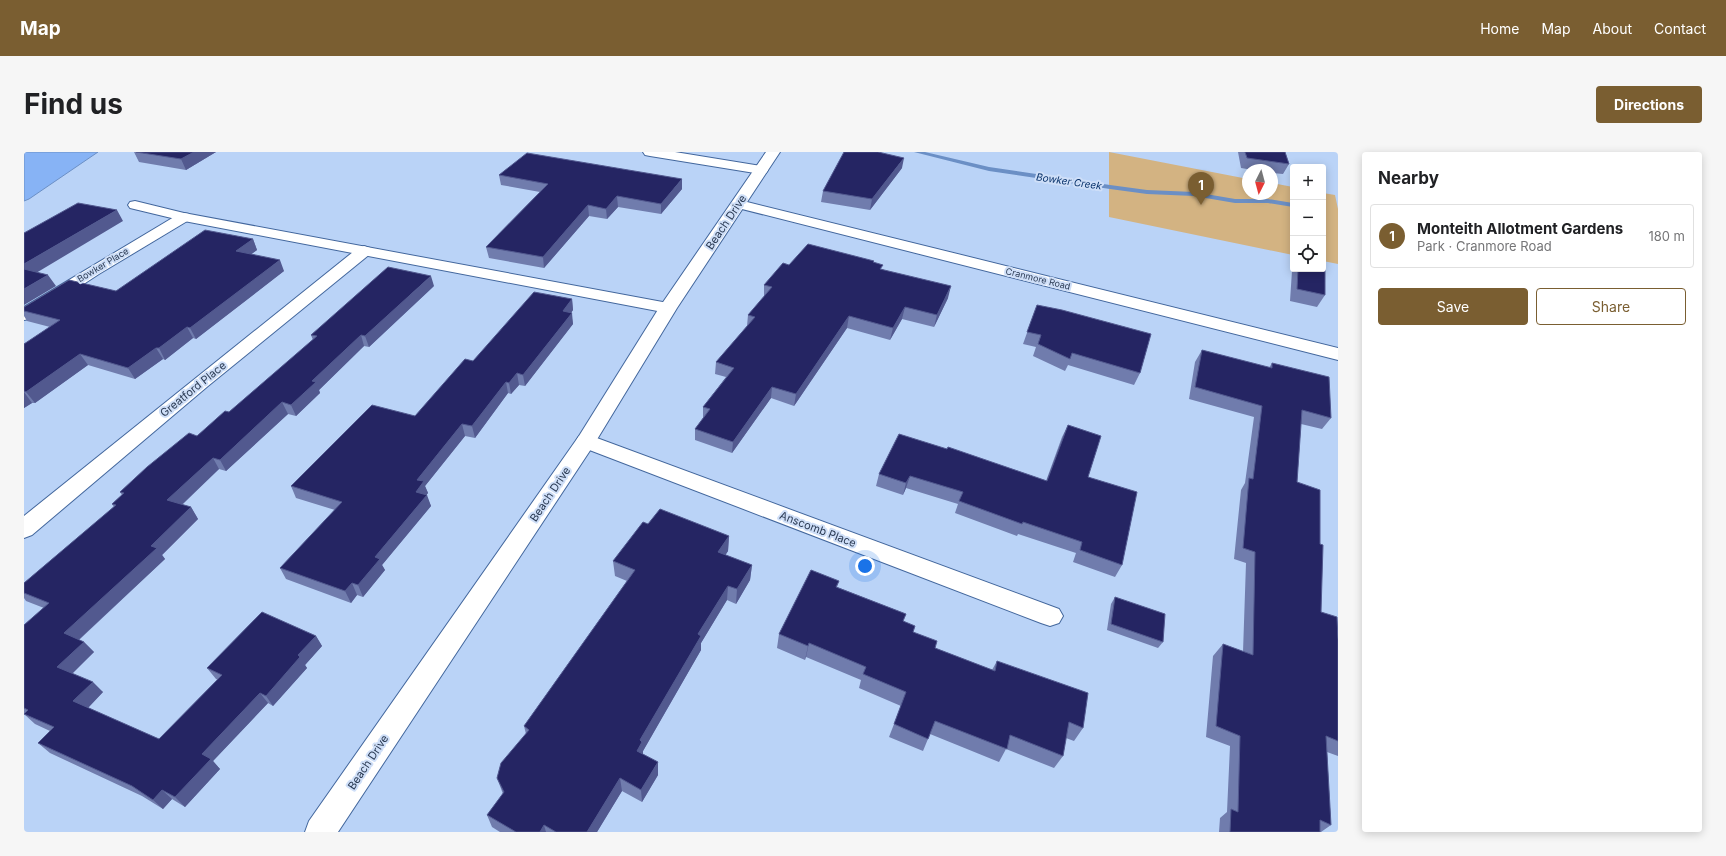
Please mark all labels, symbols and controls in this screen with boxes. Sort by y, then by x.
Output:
text: Map [20,17,61,40]
text: Home [1480,20,1519,37]
text: Map [1541,20,1571,37]
text: About [1593,20,1632,37]
text: Contact [1654,20,1706,37]
button: Directions [1596,86,1702,123]
text: Find us [24,87,123,121]
north arrow [1242,164,1278,200]
map controls [1290,164,1326,272]
button: + [1290,164,1326,200]
text: Nearby [1378,168,1439,188]
water label: Bowker Creek [1035,170,1103,192]
pin: 1 [1188,172,1214,205]
street label: Beach Drive [703,192,749,252]
button: − [1290,200,1326,236]
text: Monteith Allotment Gardens [1417,219,1623,238]
text: 1 [1389,228,1395,244]
text: 180 m [1648,228,1685,244]
button: locate [1290,236,1326,272]
text: Park · Cranmore Road [1417,238,1552,254]
street label: Bowker Place [75,245,130,284]
street label: Cranmore Road [1005,265,1072,292]
button: Save [1378,288,1528,325]
button: Share [1536,288,1686,325]
street label: Greatford Place [157,358,229,420]
street label: Beach Drive [527,464,573,524]
street label: Anscomb Place [778,508,858,550]
your location [855,556,875,576]
street label: Beach Drive [345,732,391,792]

